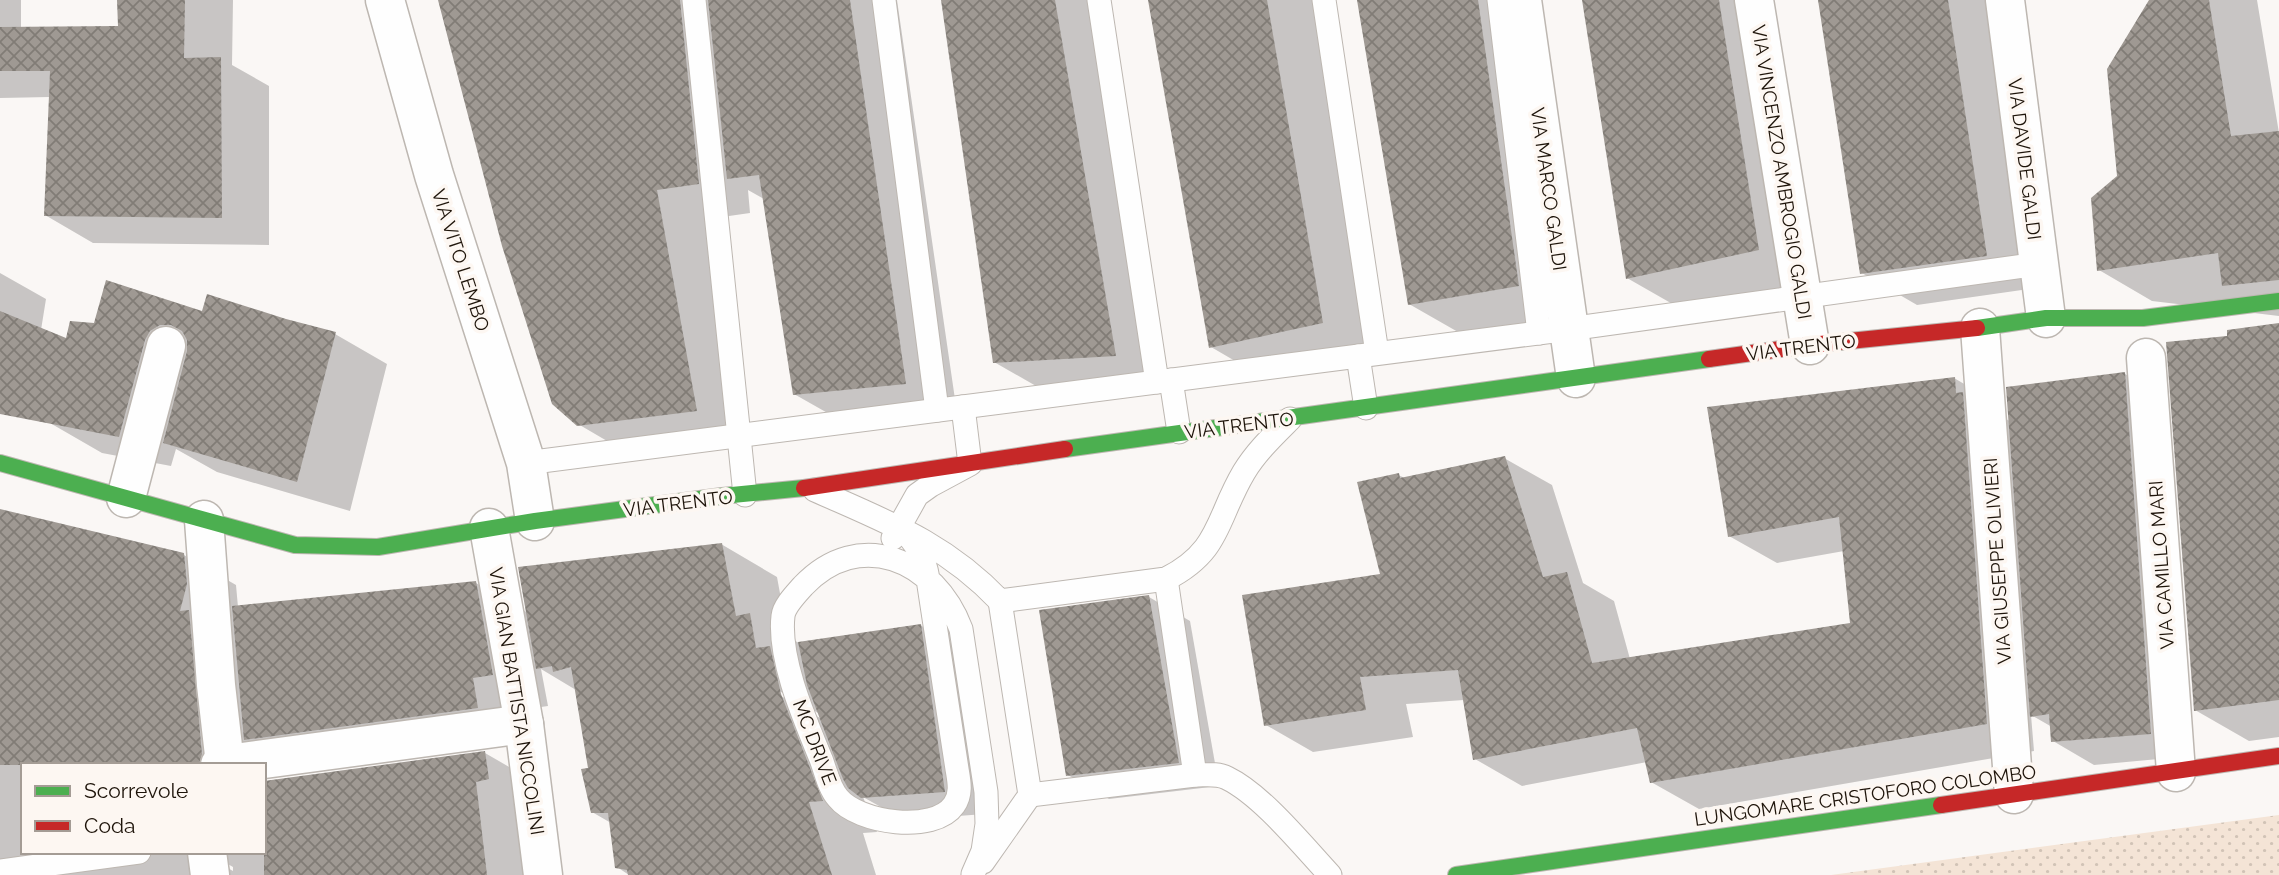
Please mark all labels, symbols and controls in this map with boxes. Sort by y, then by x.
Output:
street label: VIA VINCENZO AMBROGIO GALDI [1748,23,1816,321]
street label: VIA DAVIDE GALDI [2004,77,2046,241]
street label: VIA MARCO GALDI [1527,106,1571,272]
street label: VIA VITO LEMBO [428,186,494,334]
street label: VIA TRENTO [1745,329,1857,365]
street label: VIA TRENTO [1183,407,1295,443]
street label: VIA GIUSEPPE OLIVIERI [1979,457,2015,665]
street label: VIA CAMILLO MARI [2144,480,2178,650]
street label: VIA TRENTO [622,485,734,521]
street label: VIA GIAN BATTISTA NICCOLINI [485,566,549,836]
street label: MC DRIVE [789,696,841,788]
street label: LUNGOMARE CRISTOFORO COLOMBO [1693,760,2037,830]
legend [21,763,266,854]
text: Scorrevole [84,778,188,803]
text: Coda [84,813,135,838]

